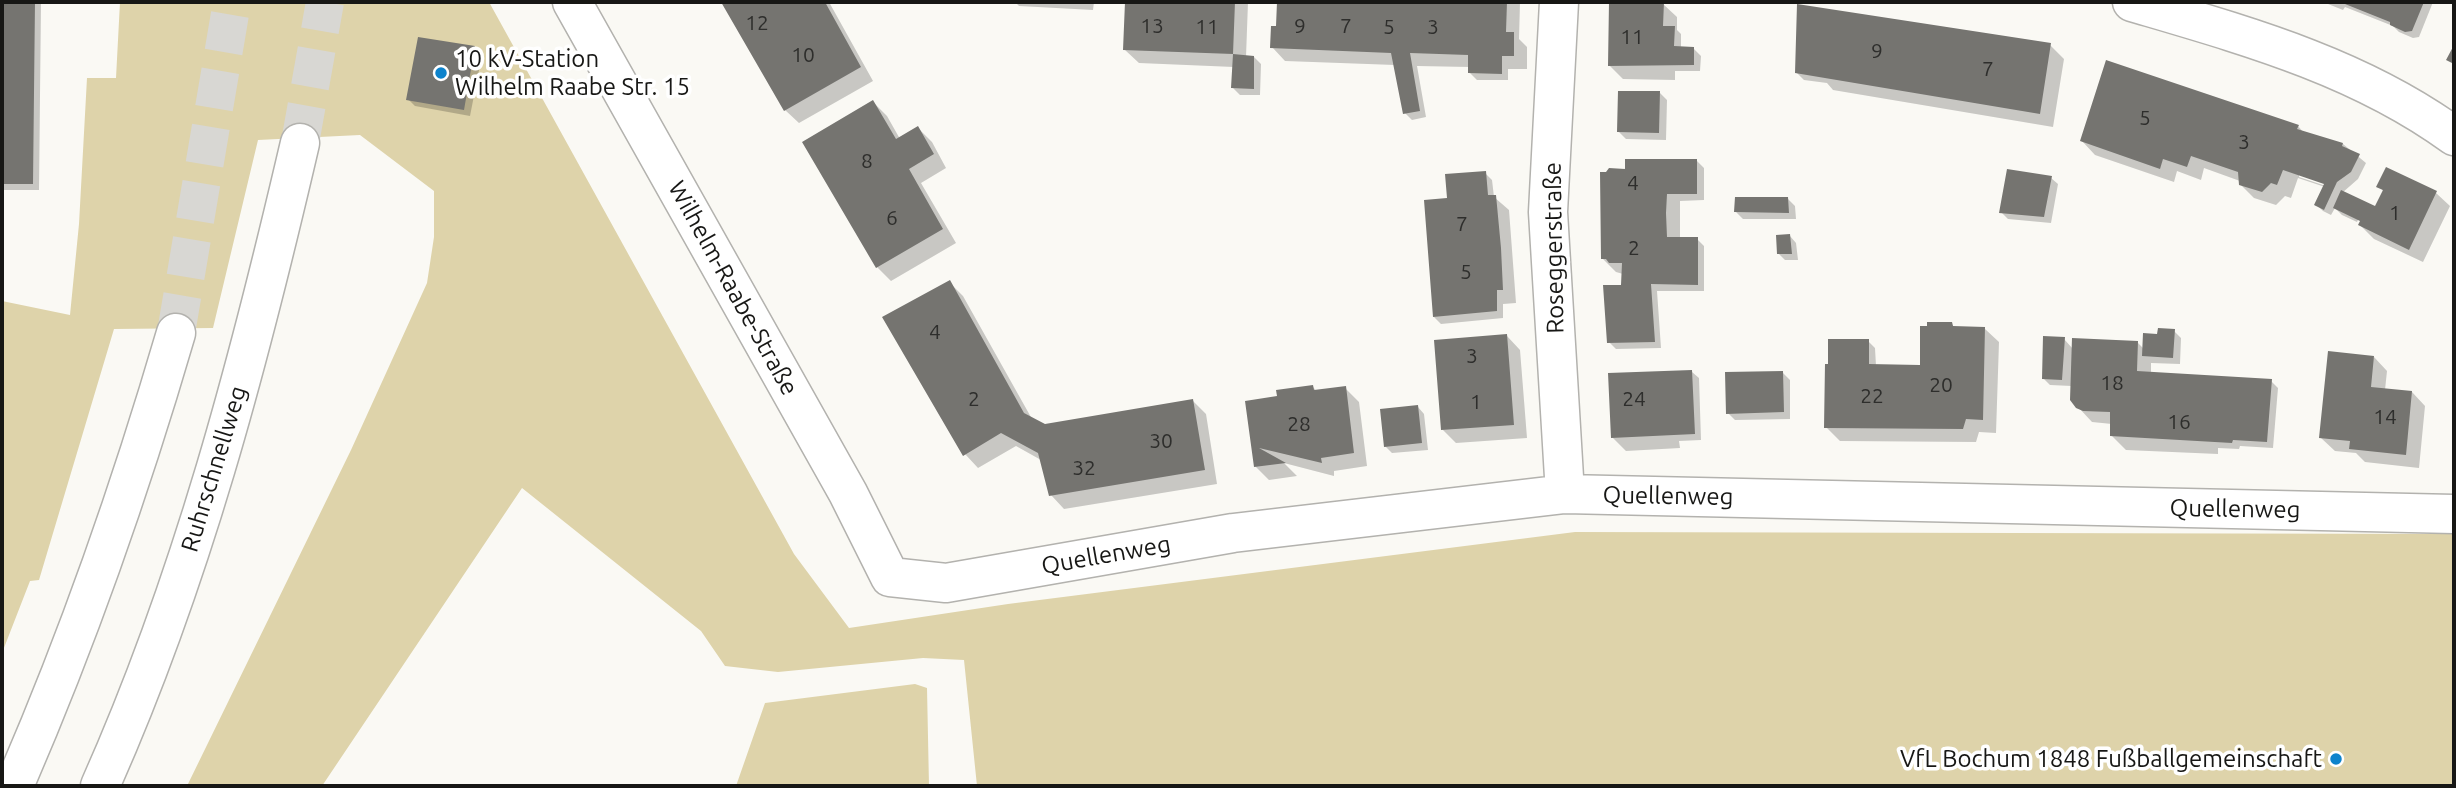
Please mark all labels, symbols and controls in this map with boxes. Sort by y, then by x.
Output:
house number: 12 [745,10,769,36]
house number: 13 [1140,13,1164,39]
house number: 9 [1294,13,1306,39]
house number: 7 [1340,13,1352,39]
house number: 11 [1195,14,1219,40]
house number: 5 [1383,14,1395,40]
house number: 3 [1427,14,1439,40]
house number: 11 [1620,24,1644,50]
house number: 9 [1871,38,1883,64]
house number: 10 [791,42,815,68]
place label: 10 kV-Station Wilhelm Raabe Str. 15 [455,45,690,101]
house number: 7 [1982,56,1994,82]
marker: 10 kV-Station Wilhelm Raabe Str. 15 [433,65,449,81]
house number: 5 [2139,105,2151,131]
house number: 3 [2238,129,2250,155]
house number: 8 [861,148,873,174]
street label: Roseggerstraße [1538,162,1570,334]
house number: 4 [1627,170,1639,196]
street label: Wilhelm-Raabe-Straße [662,176,804,400]
house number: 1 [2389,200,2401,226]
house number: 6 [886,205,898,231]
house number: 7 [1456,211,1468,237]
house number: 2 [1628,235,1640,261]
house number: 5 [1460,259,1472,285]
house number: 4 [929,319,941,345]
house number: 3 [1466,343,1478,369]
house number: 18 [2100,370,2124,396]
house number: 20 [1929,372,1953,398]
street label: Ruhrschnellweg [175,383,253,555]
house number: 22 [1860,383,1884,409]
house number: 2 [968,386,980,412]
house number: 24 [1622,386,1646,412]
house number: 1 [1470,389,1482,415]
house number: 14 [2373,404,2397,430]
house number: 16 [2167,409,2191,435]
house number: 28 [1287,411,1311,437]
house number: 30 [1149,428,1173,454]
house number: 32 [1072,455,1096,481]
street label: Quellenweg [1602,480,1734,512]
street label: Quellenweg [2169,493,2301,525]
street label: Quellenweg [1039,529,1173,581]
place label: VfL Bochum 1848 Fußballgemeinschaft [1900,745,2322,773]
marker: VfL Bochum 1848 Fußballgemeinschaft [2328,751,2344,767]

